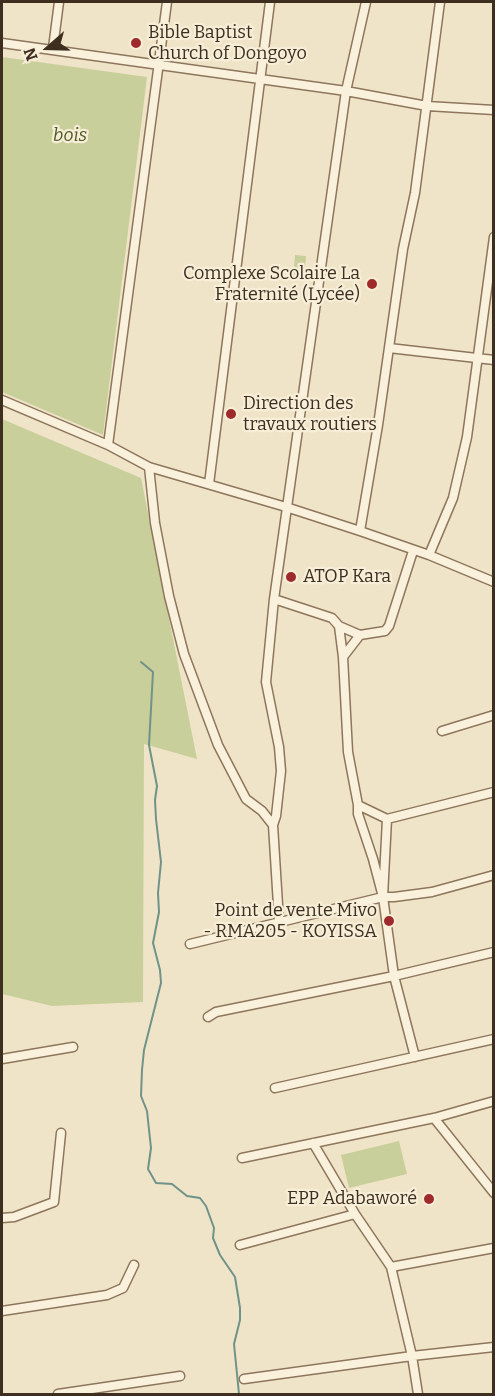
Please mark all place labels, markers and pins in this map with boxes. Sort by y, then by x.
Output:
place label: Bible Baptist Church of Dongoyo [148,22,307,64]
marker: Bible Baptist Church of Dongoyo [129,36,143,50]
place label: Complexe Scolaire La Fraternité (Lycée) [183,263,360,306]
marker: Complexe Scolaire La Fraternité (Lycée) [365,277,379,291]
place label: Direction des travaux routiers [243,393,377,436]
marker: Direction des travaux routiers [224,407,238,421]
place label: ATOP Kara [303,566,391,588]
marker: ATOP Kara [284,570,298,584]
place label: Point de vente Mivo - RMA205 - KOYISSA [203,900,377,942]
marker: Point de vente Mivo - RMA205 - KOYISSA [382,914,396,928]
place label: EPP Adabaworé [287,1188,417,1210]
marker: EPP Adabaworé [422,1192,436,1206]

